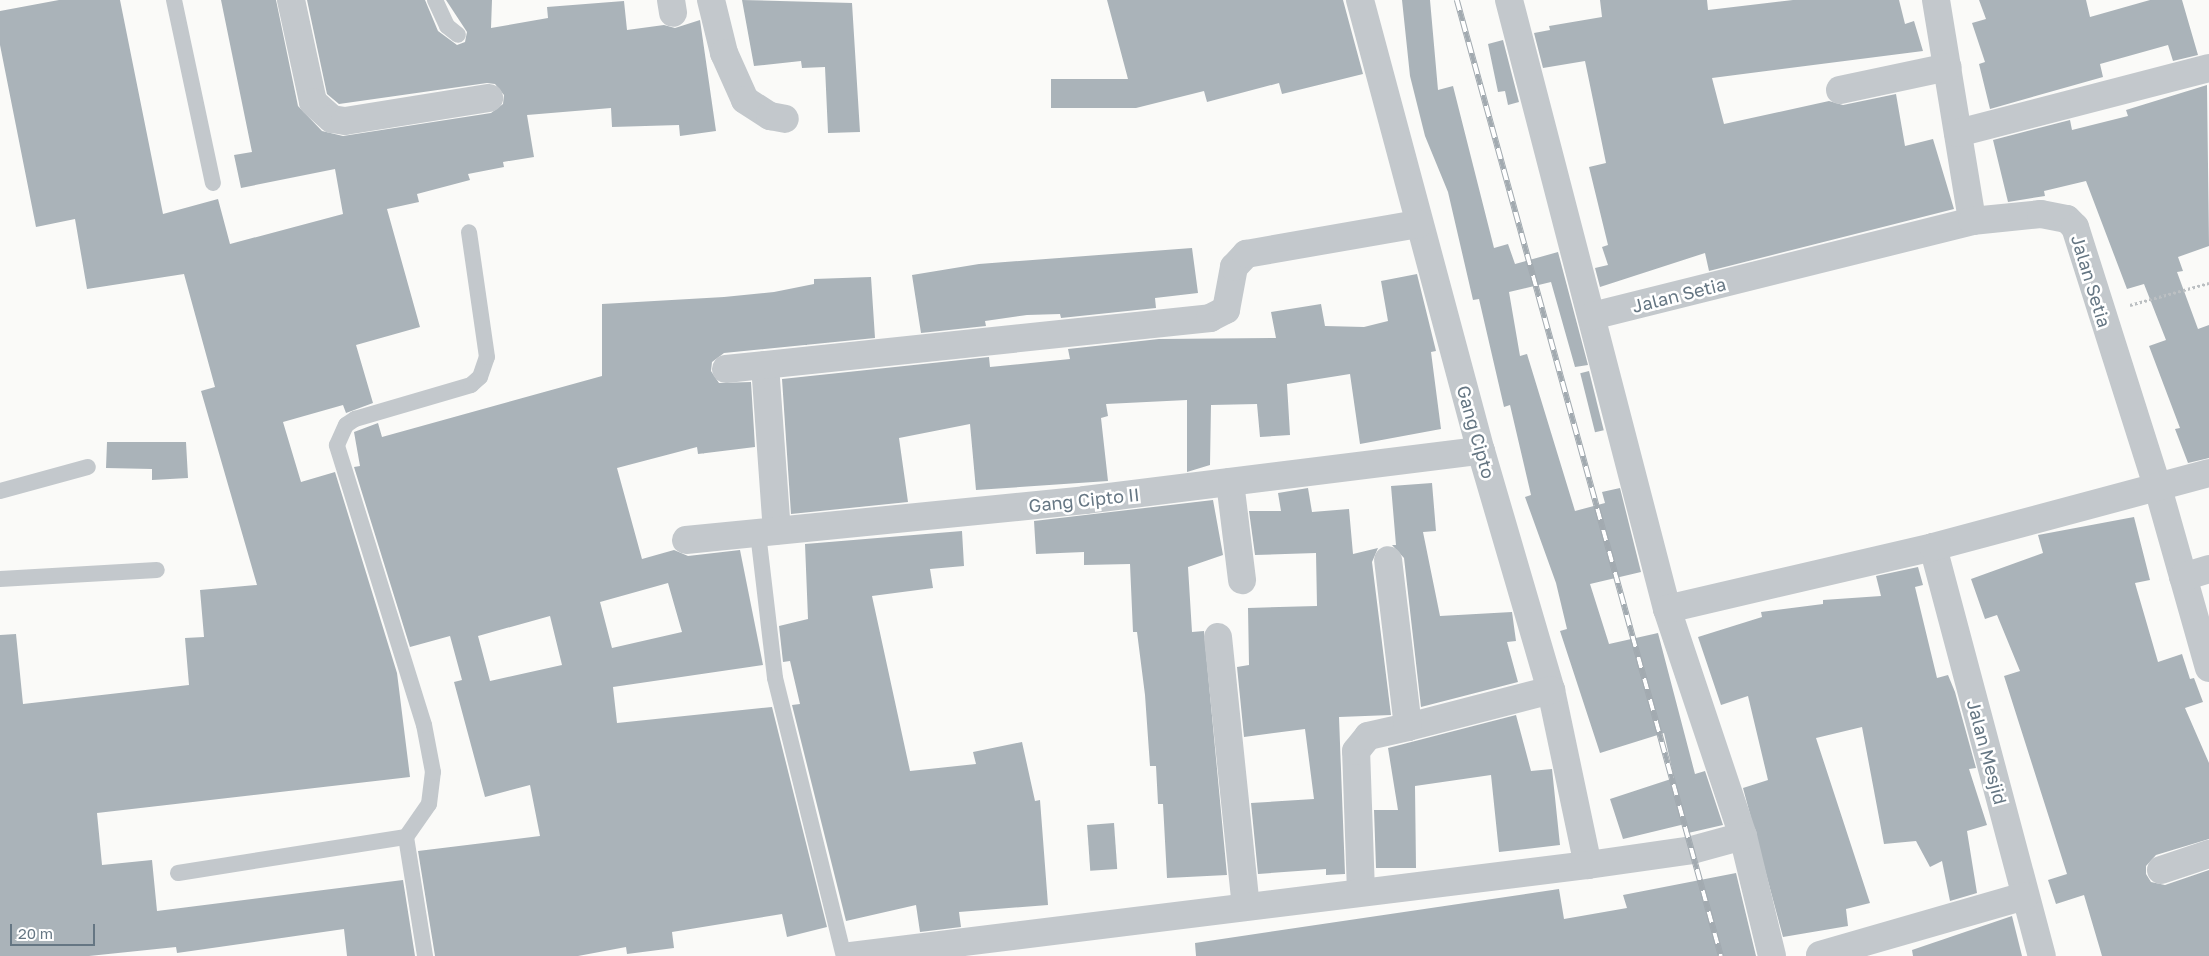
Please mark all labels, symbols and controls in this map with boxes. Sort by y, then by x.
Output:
street label: Jalan Setia [2067,232,2115,330]
street label: Jalan Setia [1630,273,1728,317]
street label: Gang Cipto [1452,383,1500,481]
street label: Gang Cipto II [1027,483,1141,517]
street label: Jalan Mesjid [1963,697,2011,807]
scale bar [12,914,98,946]
text: 20 m [18,924,53,942]

